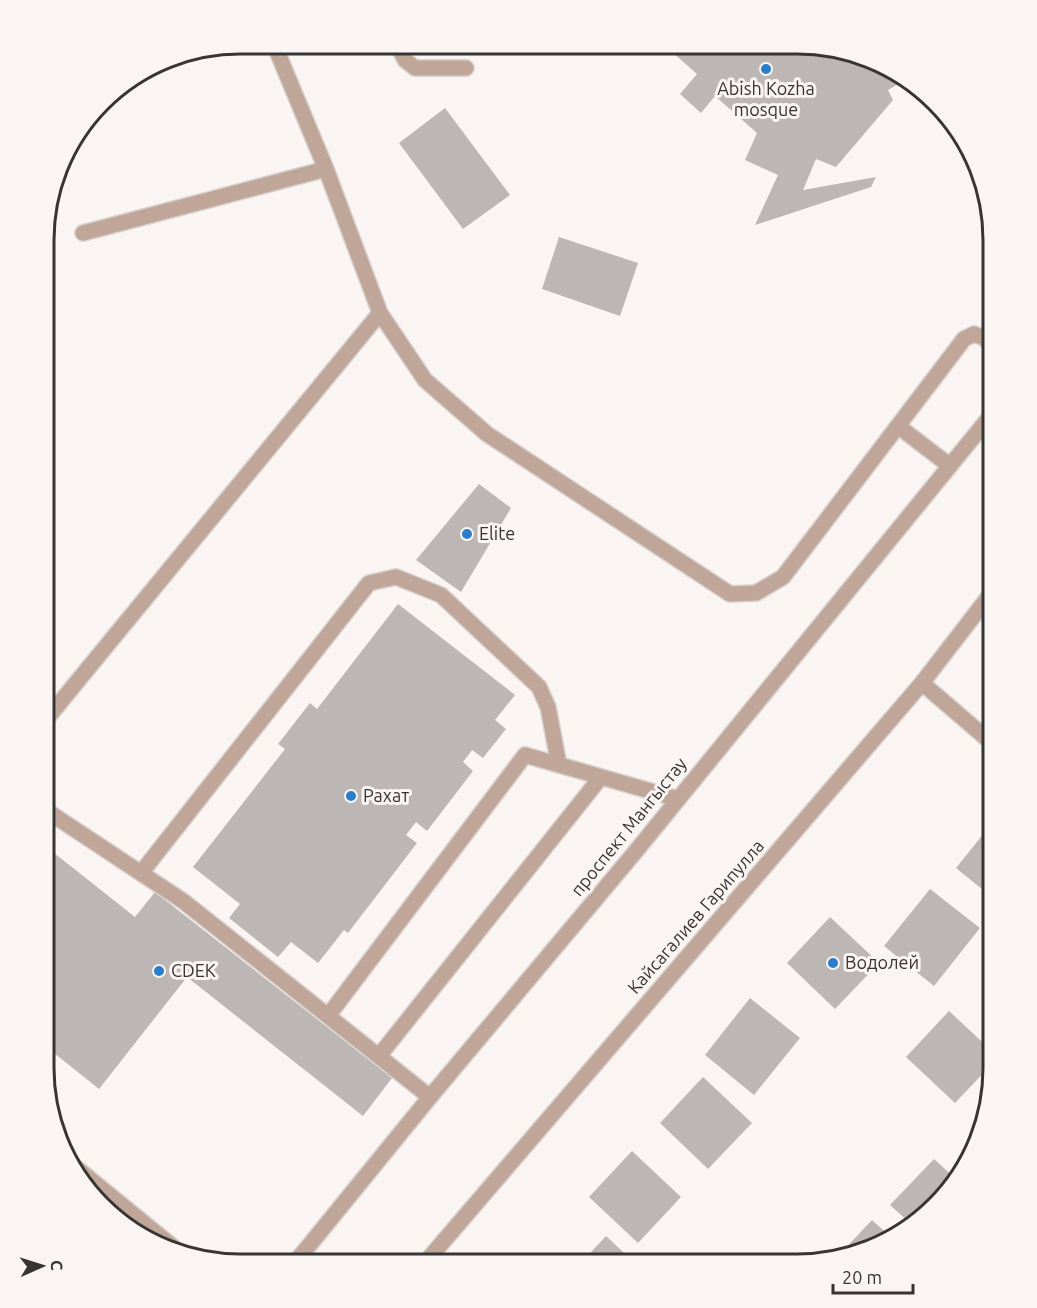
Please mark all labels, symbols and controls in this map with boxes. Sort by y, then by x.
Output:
marker: Abish Kozha mosque [759,62,773,76]
place label: Abish Kozha mosque [717,78,815,119]
place label: Elite [479,523,515,543]
marker: Elite [460,527,474,541]
street label: проспект Мангыстау [566,753,690,900]
place label: Рахат [363,785,409,805]
marker: Рахат [344,789,358,803]
street label: Кайсагалиев Гарипулла [623,835,767,997]
place label: Водолей [845,952,919,972]
marker: Водолей [826,956,840,970]
place label: CDEK [171,960,216,980]
marker: CDEK [152,964,166,978]
north arrow [12,1236,72,1296]
scale bar [833,1257,912,1295]
text: С [48,1260,66,1271]
text: 20 m [842,1267,882,1287]

